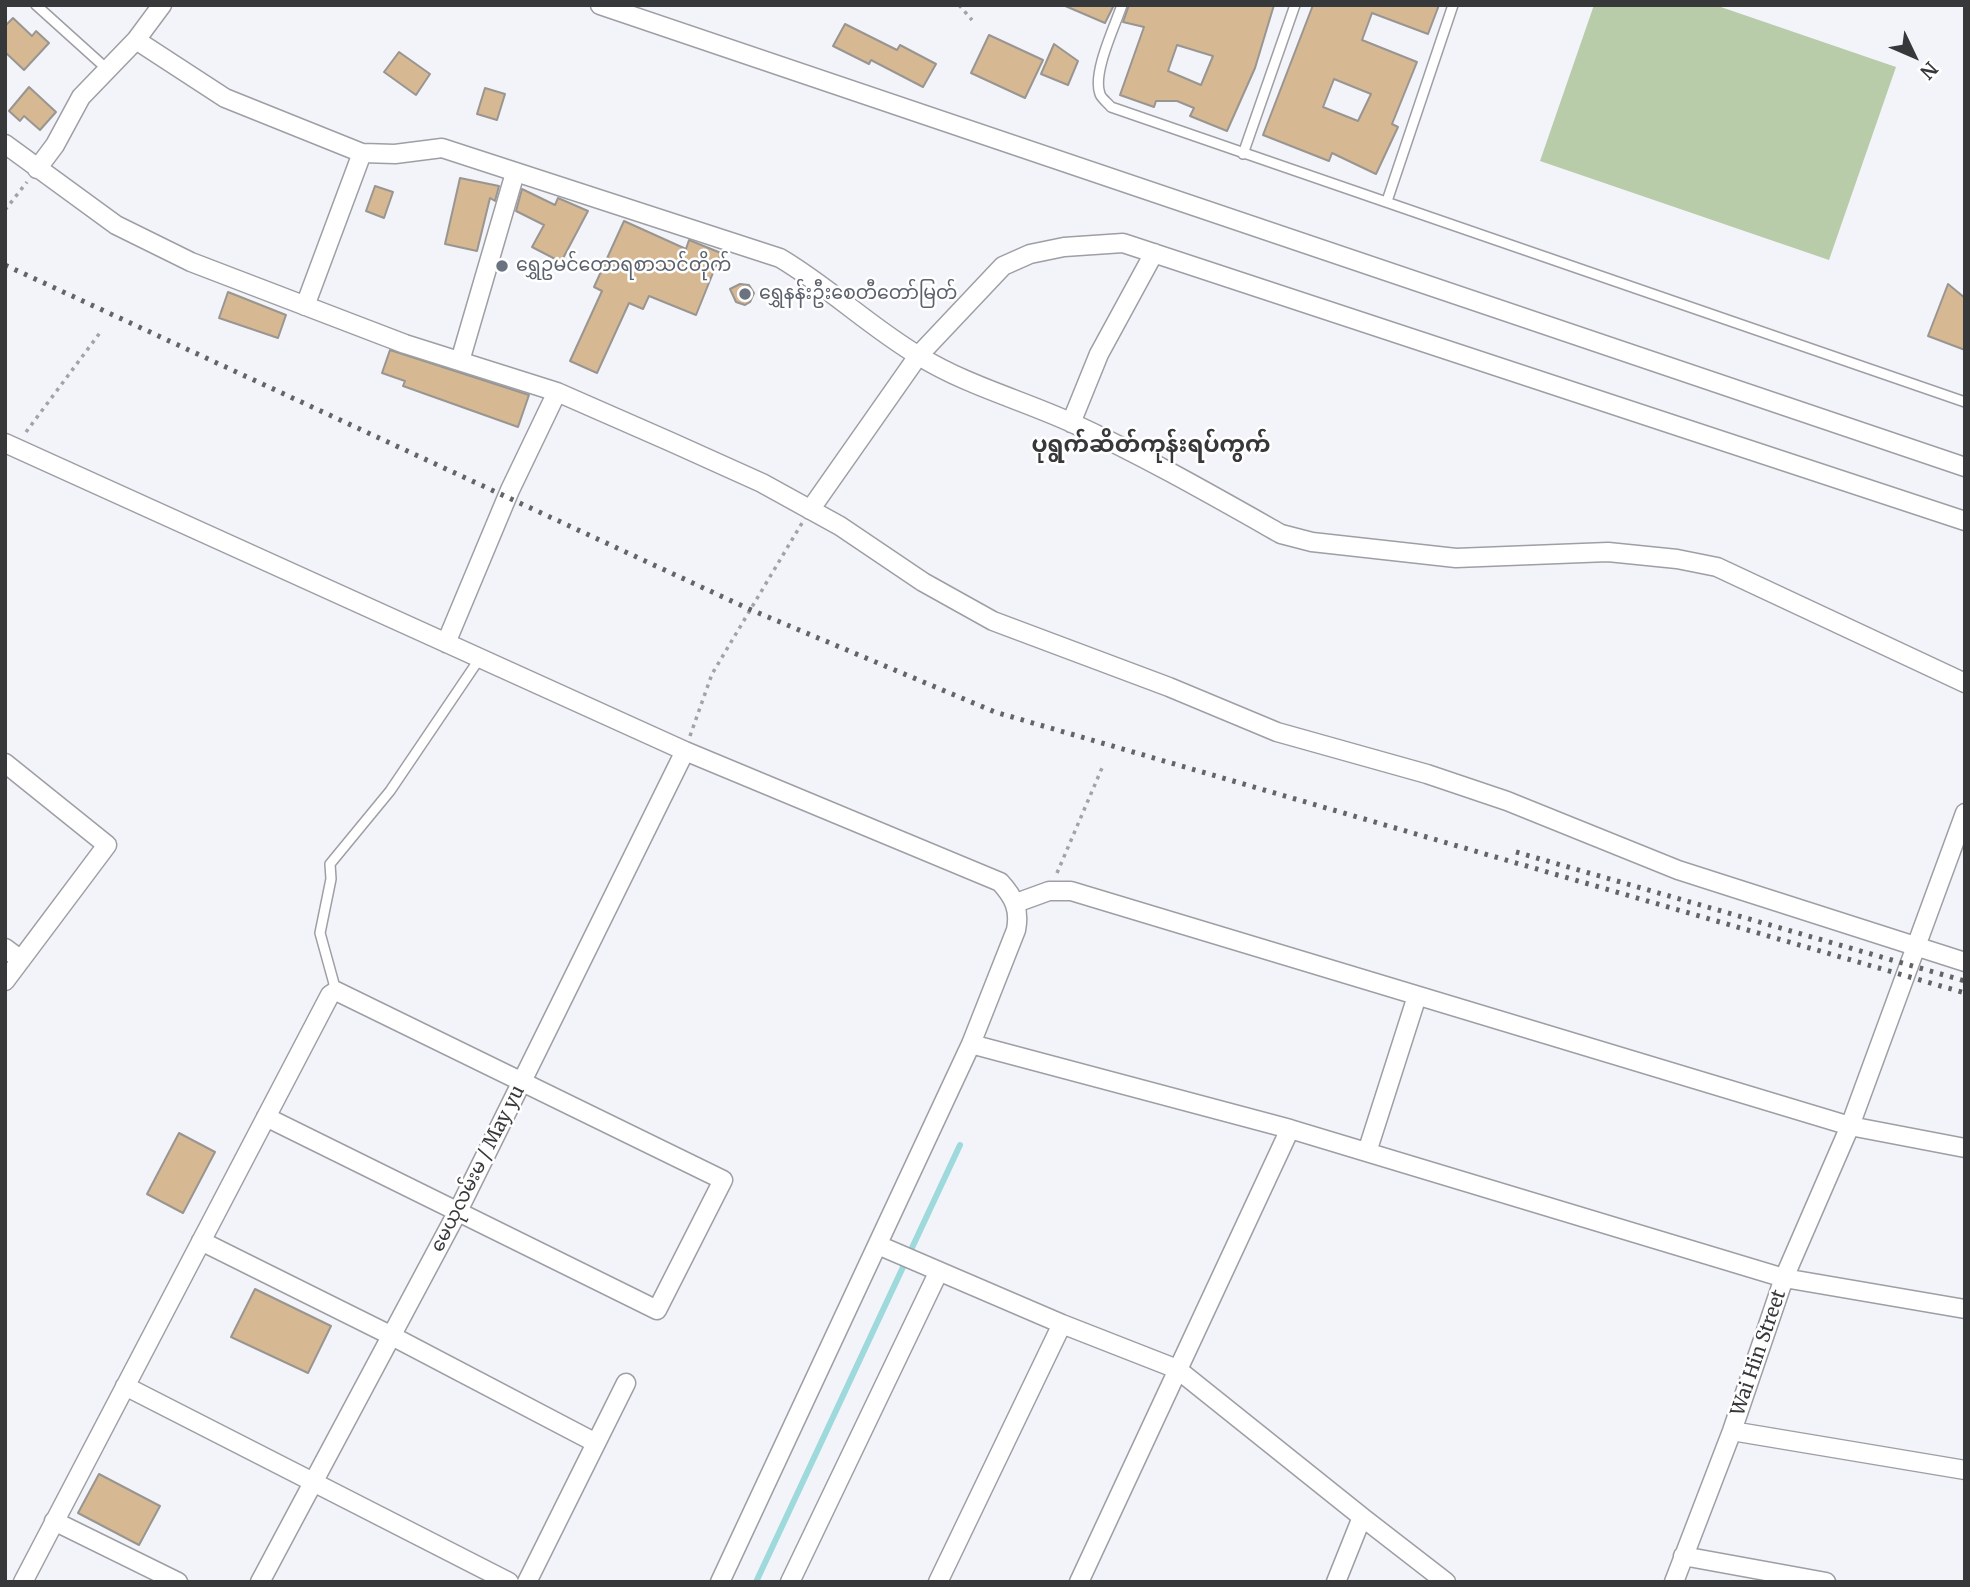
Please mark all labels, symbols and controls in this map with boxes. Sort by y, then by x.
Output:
north arrow [1879,21,1949,91]
text: N [1915,57,1943,84]
place label: ရွှေဥမင်တောရစာသင်တိုက် [516,255,731,277]
marker: ရွှေဥမင်တောရစာသင်တိုက် [494,258,510,274]
place label: ရွှေနန်းဦးစေတီတော်မြတ် [759,283,957,305]
marker: ရွှေနန်းဦးစေတီတော်မြတ် [737,286,753,302]
district label: ပုရွက်ဆိတ်ကုန်းရပ်ကွက် [1031,431,1271,459]
street label: မေယုလမ်းမ / May yu [426,1082,530,1256]
street label: Wai Hin Street [1727,1287,1791,1419]

